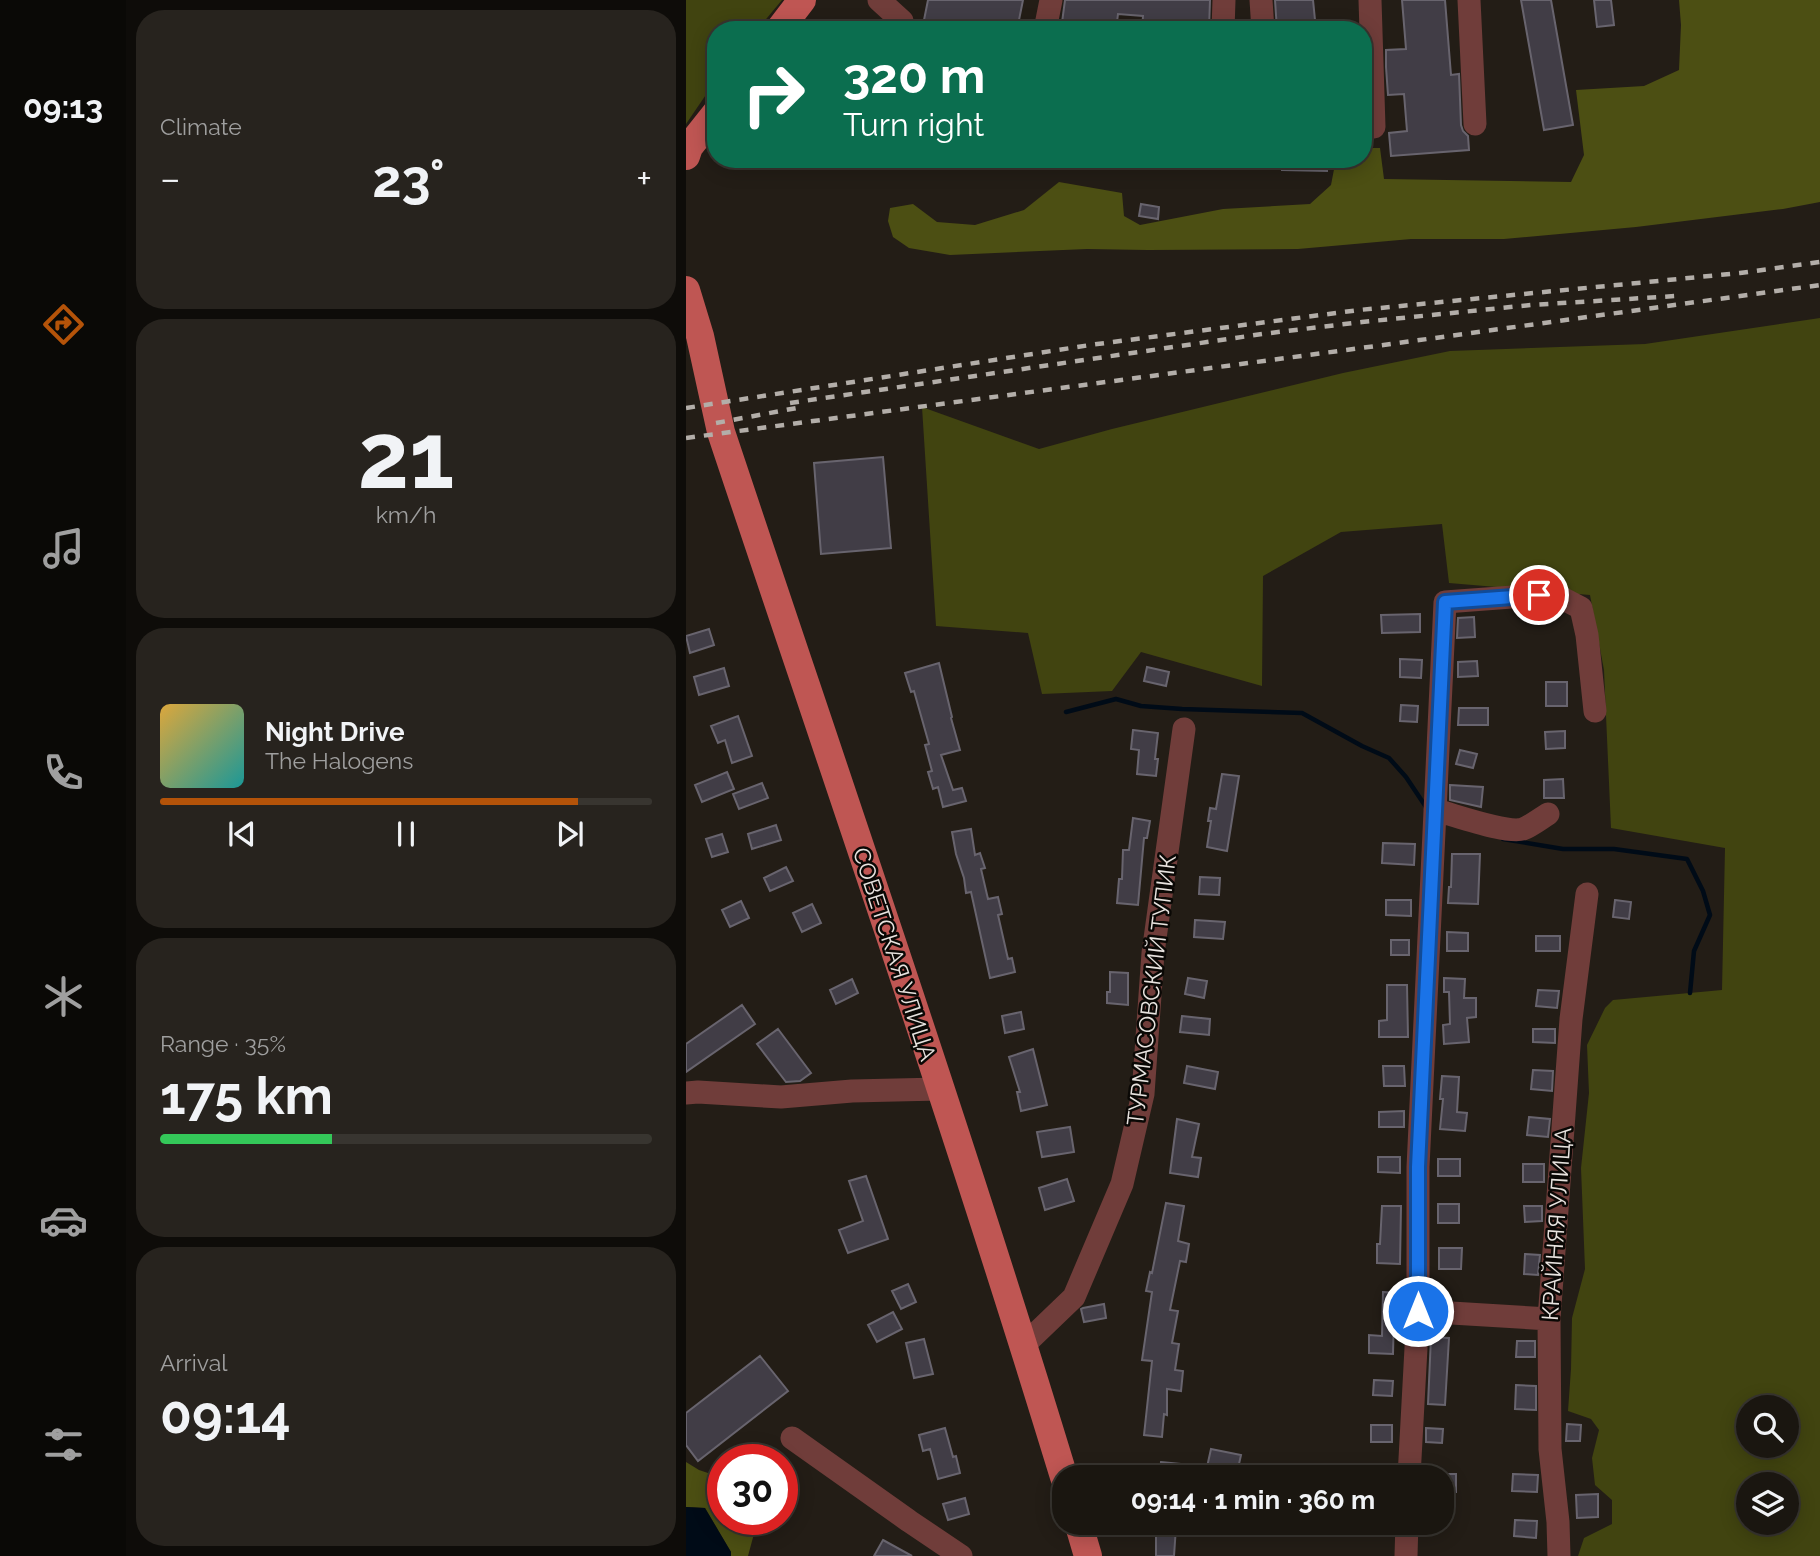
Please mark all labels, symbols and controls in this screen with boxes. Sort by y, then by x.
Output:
text: 320 m [843,47,985,104]
icon: right [728,49,819,140]
text: 09:13 [23,88,103,125]
text: Turn right [843,106,984,143]
text: Climate [160,113,242,140]
text: 23° [372,148,445,209]
text: − [160,156,180,201]
text: + [636,156,652,201]
icon: directions [39,300,88,349]
text: 21 [358,402,454,509]
text: km/h [376,501,436,528]
icon: music [39,524,88,573]
pin [1509,565,1569,625]
icon: arrive [1520,576,1558,614]
text: Night Drive [265,717,404,747]
text: The Halogens [265,747,413,774]
icon: phone [39,748,88,797]
icon: previous [223,815,261,853]
icon: pause [387,815,425,853]
icon: next [551,815,589,853]
street label: СОВЕТСКАЯ УЛИЦА [848,844,942,1065]
street label: ТУРМАСОВСКИЙ ТУПИК [1121,853,1181,1127]
icon: climate [39,972,88,1021]
text: Range · 35% [160,1030,286,1057]
text: 175 km [160,1065,333,1126]
street label: КРАЙНЯЯ УЛИЦА [1536,1126,1576,1322]
icon: car [39,1196,88,1245]
position arrow [1381,1274,1455,1348]
text: Arrival [160,1349,227,1376]
text: 09:14 [160,1384,291,1445]
map controls [1736,1395,1799,1535]
button: search [1736,1395,1799,1458]
icon: filters [39,1420,88,1469]
speed limit sign: 30 [707,1444,798,1535]
button: layers [1736,1472,1799,1535]
text: 09:14 · 1 min · 360 m [1131,1485,1375,1515]

